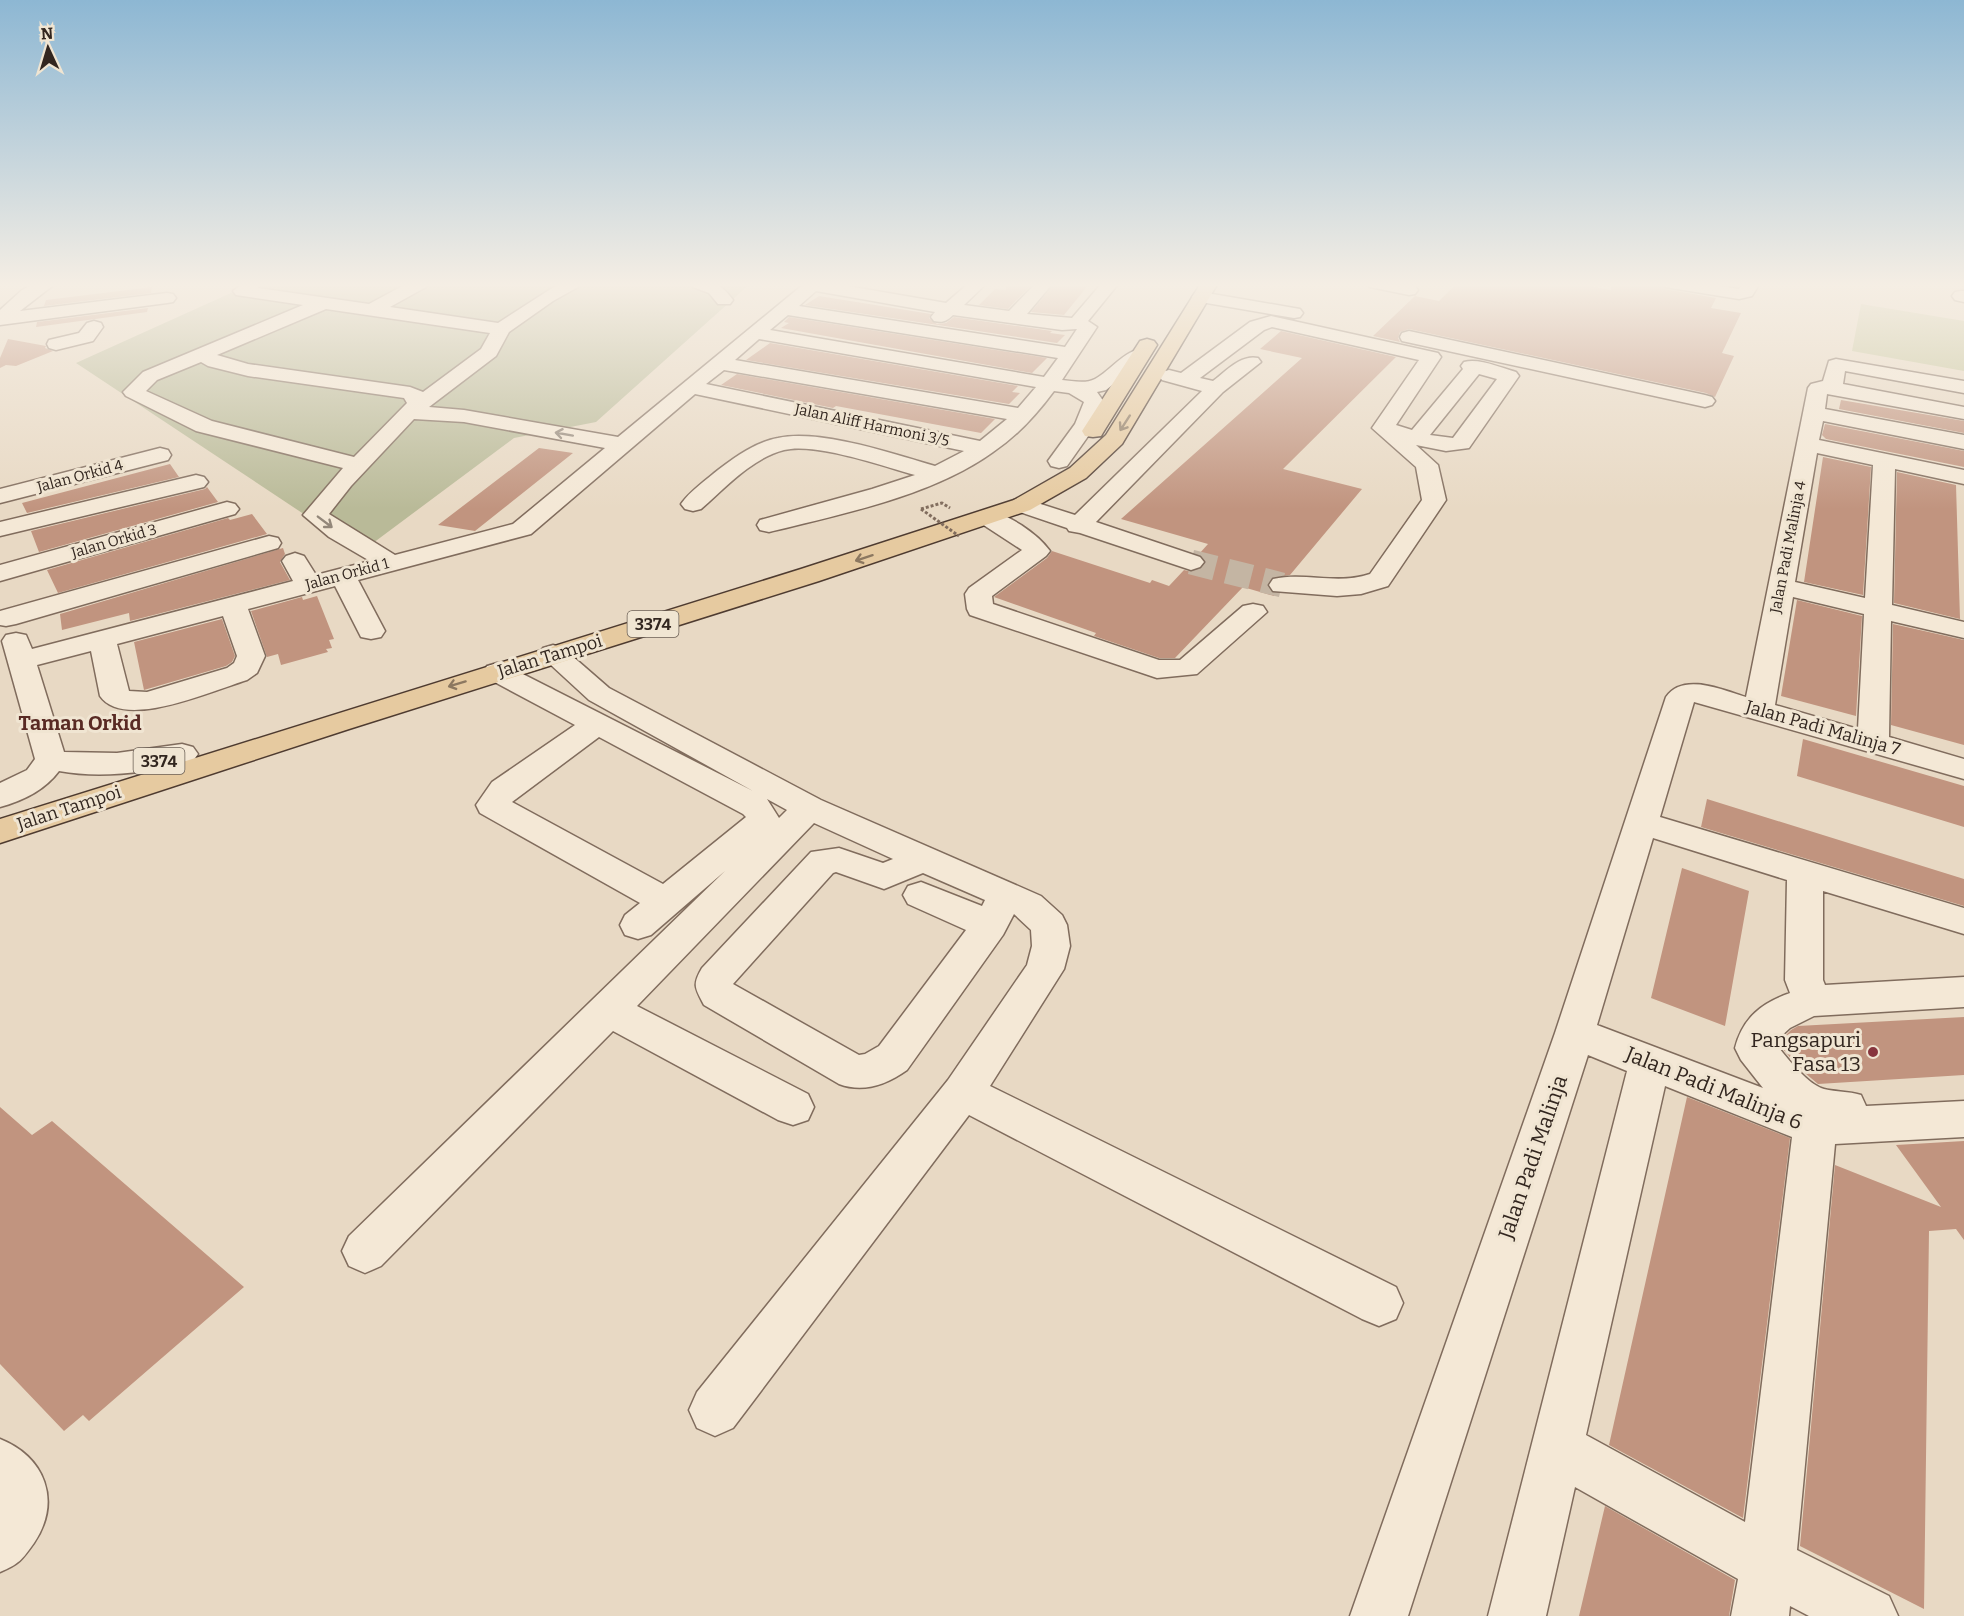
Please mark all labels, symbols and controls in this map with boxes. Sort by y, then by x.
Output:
north arrow [18,18,78,78]
text: N [40,24,54,43]
street label: Jalan Aliff Harmoni 3/5 [792,400,951,450]
one-way arrow [1118,414,1131,431]
one-way arrow [554,428,574,439]
street label: Jalan Orkid 4 [34,456,125,496]
street label: Jalan Padi Malinja 4 [1766,479,1810,616]
one-way arrow [317,516,333,529]
street label: Jalan Orkid 3 [68,520,159,562]
one-way arrow [855,553,874,564]
street label: Jalan Orkid 1 [302,554,391,594]
road number: 3374 [628,611,678,637]
street label: Jalan Tampoi [494,630,605,683]
one-way arrow [448,680,467,691]
street label: Jalan Padi Malinja 7 [1742,695,1903,761]
district label: Taman Orkid [19,711,141,735]
road number: 3374 [134,748,184,774]
street label: Jalan Tampoi [13,781,124,835]
place label: Pangsapuri Fasa 13 [1750,1027,1861,1077]
street label: Jalan Padi Malinja 6 [1621,1040,1806,1135]
marker: Pangsapuri Fasa 13 [1866,1045,1880,1059]
street label: Jalan Padi Malinja [1492,1071,1573,1243]

